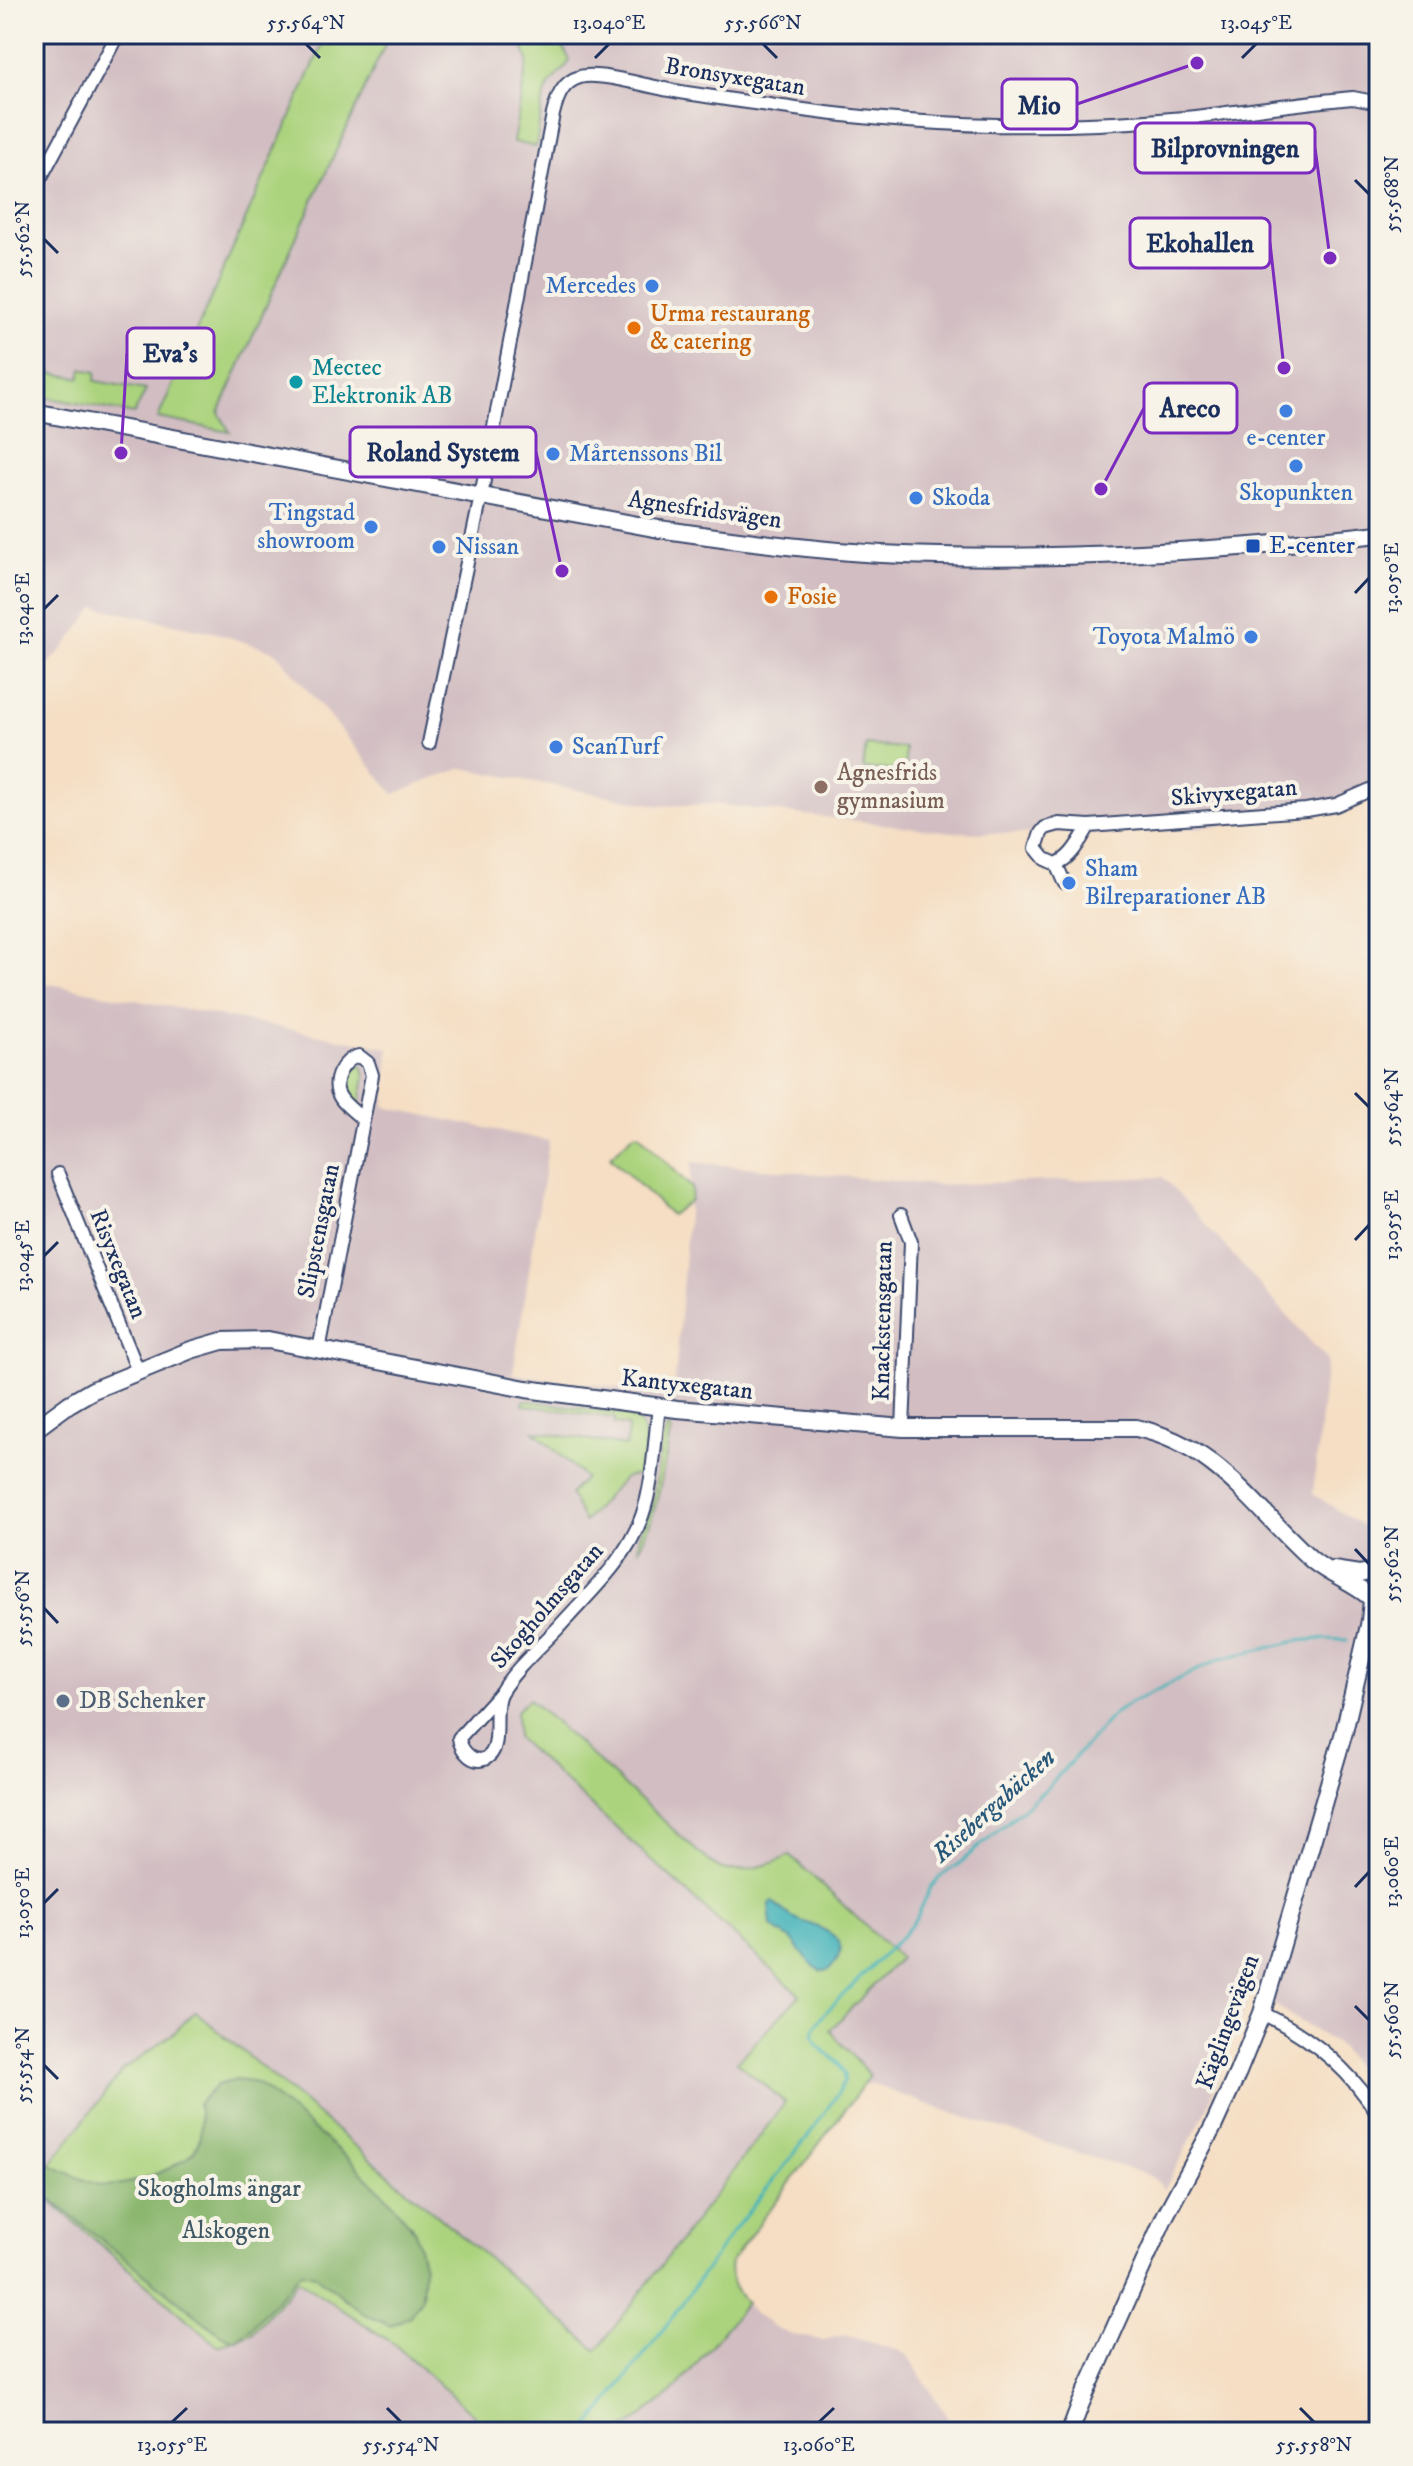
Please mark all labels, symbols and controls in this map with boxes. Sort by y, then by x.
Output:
text: 55.564°N [267,11,345,36]
text: 13.040°E [572,11,646,36]
text: 55.566°N [724,11,802,36]
text: 13.045°E [1220,11,1292,36]
street label: Bronsyxegatan [663,51,808,103]
callout: Mio [1002,79,1077,129]
text: Mio [1017,90,1061,123]
callout: Bilprovningen [1135,123,1315,173]
text: Bilprovningen [1151,133,1300,166]
text: 55.568°N [1380,156,1405,232]
text: 55.562°N [11,201,36,277]
callout: Ekohallen [1130,218,1270,268]
text: Ekohallen [1146,228,1254,261]
place label: Mercedes [545,271,636,301]
marker: Mercedes [643,277,661,295]
place label: Urma restaurang & catering [650,299,810,357]
marker: Urma restaurang & catering [625,319,643,337]
callout: Eva's [127,328,214,378]
text: Eva's [142,338,198,371]
place label: Mectec Elektronik AB [312,353,452,411]
marker: Mectec Elektronik AB [287,373,305,391]
callout: Areco [1144,383,1237,433]
text: Areco [1159,393,1221,426]
marker: e-center [1277,402,1295,420]
place label: e-center [1247,423,1326,453]
callout: Roland System [350,427,536,477]
text: Roland System [366,437,520,470]
place label: Mårtenssons Bil [569,439,723,469]
marker: Mårtenssons Bil [544,445,562,463]
marker: Skopunkten [1287,457,1305,475]
place label: Skopunkten [1239,478,1353,508]
place label: Skoda [932,483,991,513]
street label: Agnesfridsvägen [626,484,784,536]
marker: Skoda [907,489,925,507]
place label: Tingstad showroom [257,498,355,556]
marker: Tingstad showroom [362,518,380,536]
place label: E-center [1269,531,1355,561]
place label: Nissan [455,532,519,562]
marker: E-center [1244,537,1262,555]
marker: Nissan [430,538,448,556]
text: 13.050°E [1380,542,1405,614]
text: 13.040°E [11,572,36,646]
place label: Fosie [787,582,837,612]
marker: Fosie [762,588,780,606]
place label: Toyota Malmö [1093,622,1235,652]
marker: Toyota Malmö [1242,628,1260,646]
place label: ScanTurf [572,732,663,762]
marker: ScanTurf [547,738,565,756]
place label: Agnesfrids gymnasium [837,758,945,816]
street label: Skivyxegatan [1170,773,1299,813]
marker: Agnesfrids gymnasium [812,778,830,796]
place label: Sham Bilreparationer AB [1085,854,1266,912]
marker: Sham Bilreparationer AB [1060,874,1078,892]
text: 55.564°N [1380,1068,1405,1146]
street label: Slipstensgatan [291,1161,347,1301]
text: 13.055°E [1380,1190,1405,1260]
street label: Risyxegatan [82,1205,154,1324]
text: 13.045°E [11,1220,36,1292]
street label: Knackstensgatan [867,1240,899,1401]
street label: Kantyxegatan [620,1363,755,1407]
text: 55.562°N [1380,1526,1405,1602]
street label: Skogholmsgatan [484,1536,610,1675]
text: 55.556°N [11,1570,36,1646]
place label: DB Schenker [79,1686,205,1716]
marker: DB Schenker [54,1692,72,1710]
water label: Risebergabäcken [924,1742,1063,1871]
text: 13.060°E [1380,1836,1405,1908]
text: 13.050°E [11,1867,36,1939]
street label: Käglingevägen [1190,1950,1266,2093]
text: 55.560°N [1380,1981,1405,2059]
text: 55.554°N [11,2027,36,2103]
park label: Skogholms ängar [137,2174,301,2204]
park label: Alskogen [182,2216,270,2246]
text: 13.055°E [137,2433,207,2458]
text: 55.554°N [363,2433,439,2458]
text: 13.060°E [783,2433,855,2458]
text: 55.558°N [1276,2433,1352,2458]

